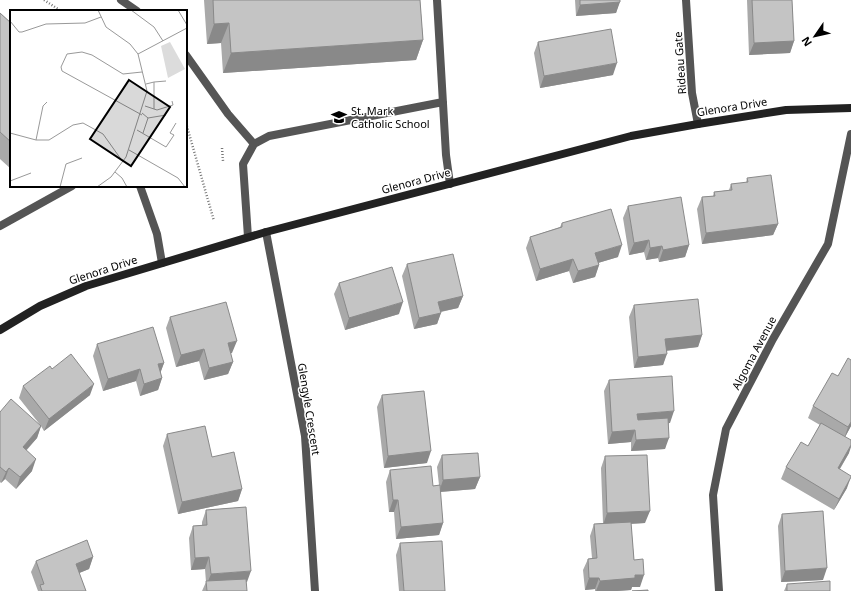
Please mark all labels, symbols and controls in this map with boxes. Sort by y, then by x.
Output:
inset map [10,10,187,187]
north arrow [795,16,835,56]
street label: Rideau Gate [670,31,689,95]
text: N [798,34,815,50]
street label: Glenora Drive [696,94,768,119]
place label: St. Mark Catholic School [351,103,430,131]
school or university icon: St. Mark Catholic School [330,108,348,126]
street label: Glenora Drive [380,164,452,197]
street label: Glenora Drive [67,251,139,288]
street label: Algoma Avenue [728,313,779,392]
street label: Glengyle Crescent [295,362,324,456]

